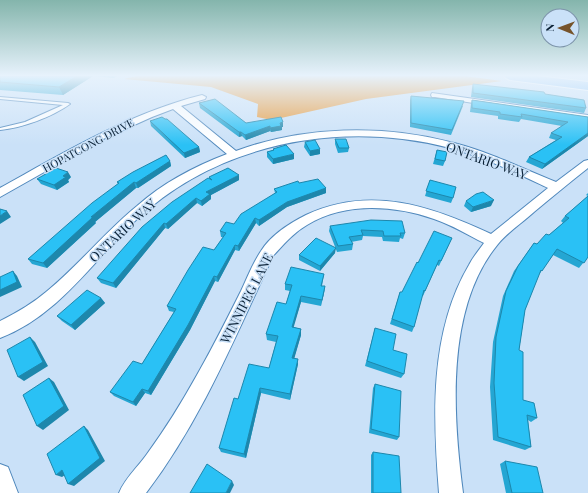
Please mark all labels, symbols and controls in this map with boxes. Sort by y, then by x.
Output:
north arrow [540,8,580,48]
text: N [542,24,557,32]
street label: HOPATCONG DRIVE [40,114,137,175]
street label: ONTARIO WAY [444,137,530,183]
street label: ONTARIO WAY [85,194,159,265]
street label: WINNIPEG LANE [215,250,276,347]

